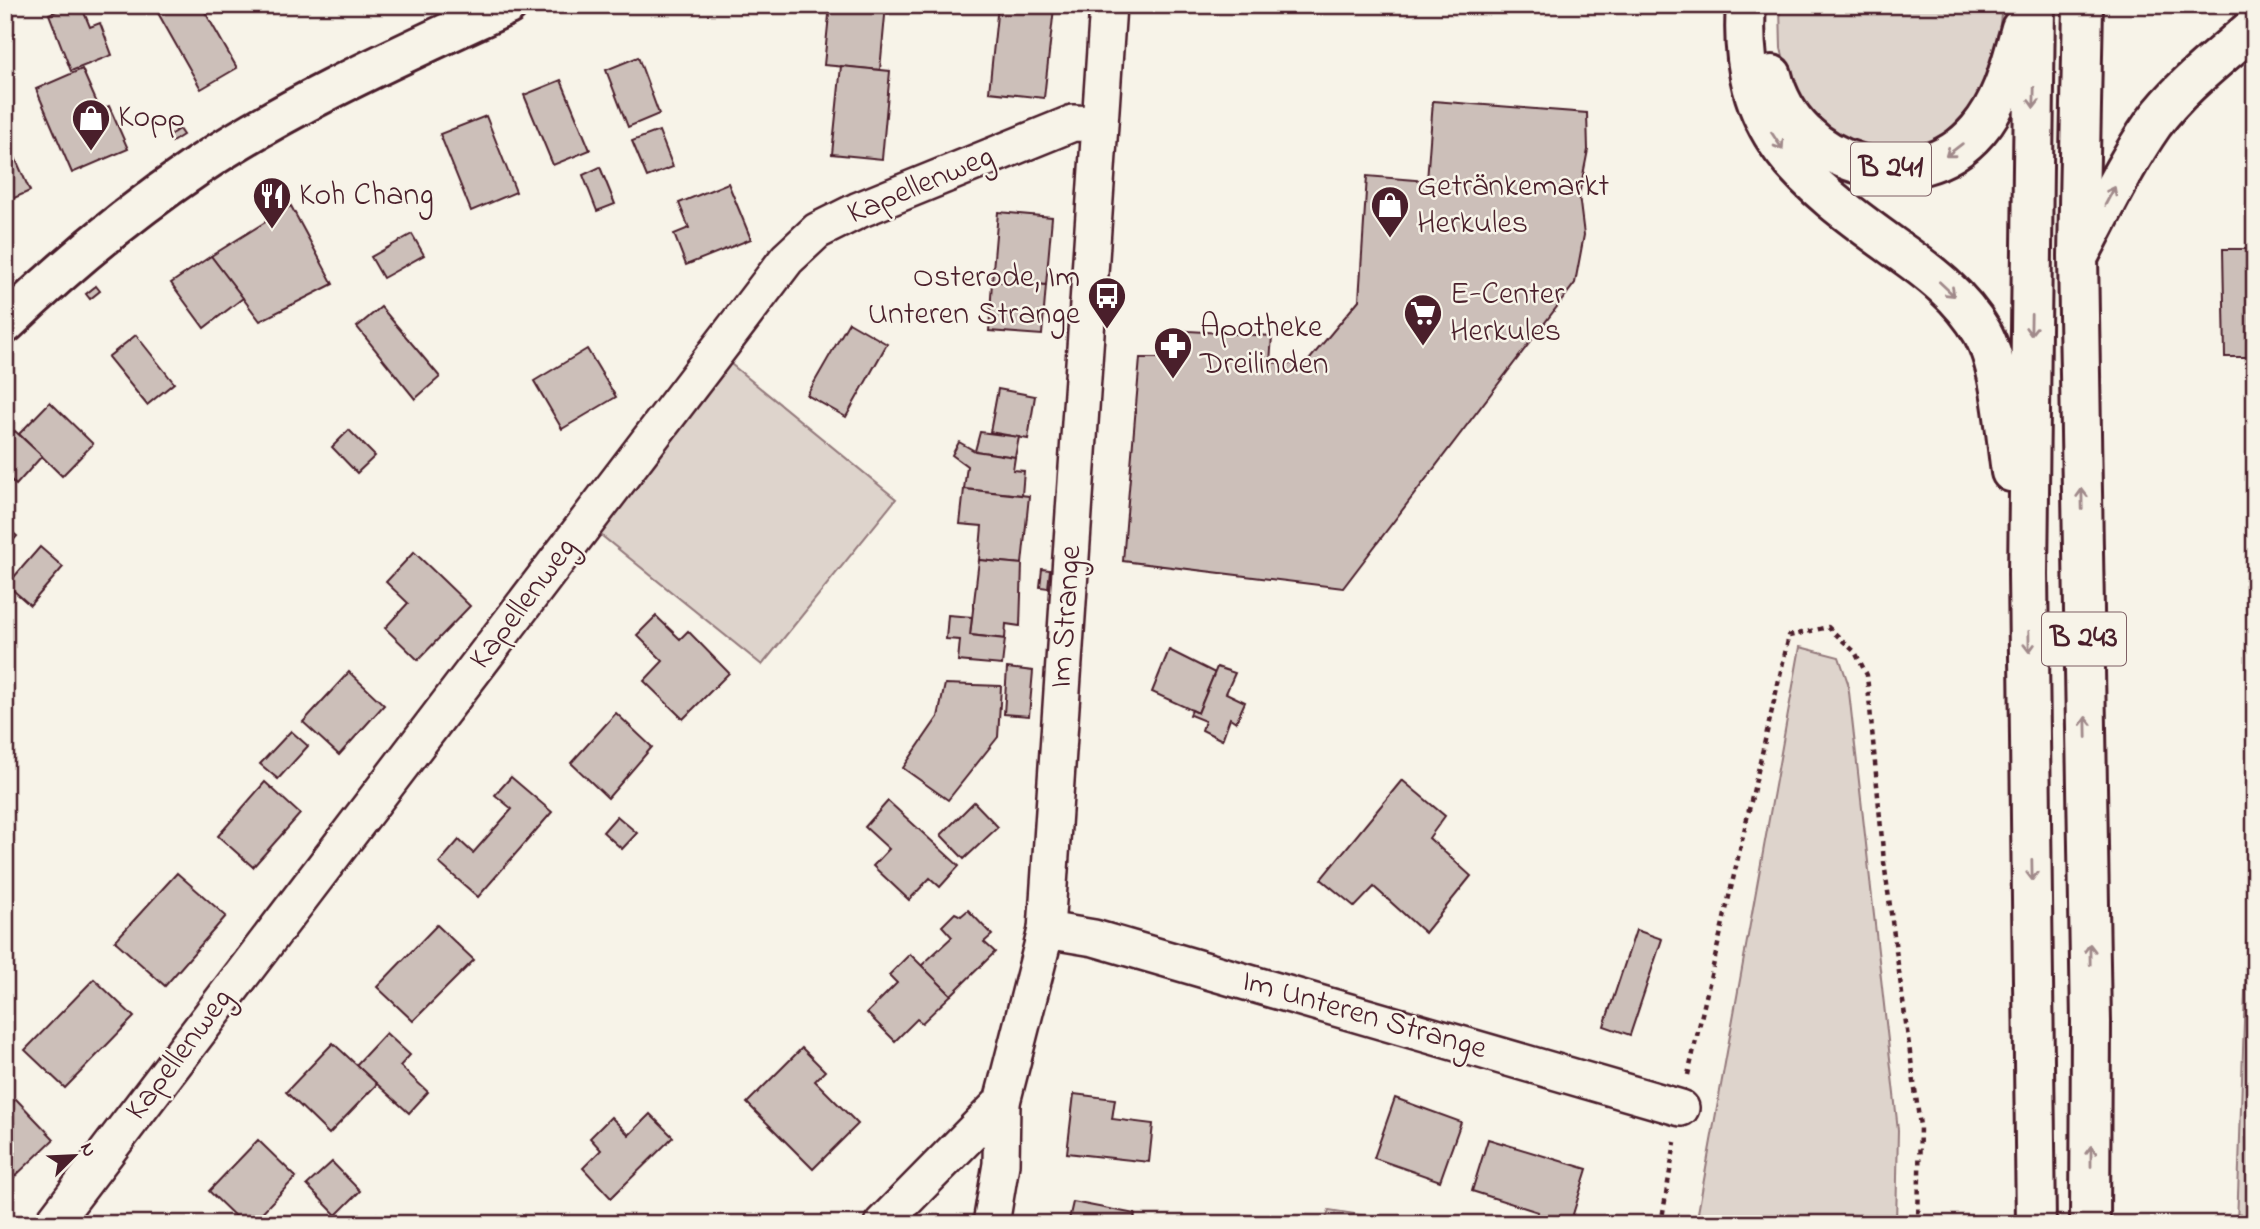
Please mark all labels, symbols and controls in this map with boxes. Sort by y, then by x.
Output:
one-way arrow [2027,86,2041,109]
place label: Kopp [118,95,185,142]
shop icon: Kopp [70,97,112,152]
one-way arrow [1769,131,1784,150]
street label: Kapellenweg [840,134,1002,238]
road number: B 241 [1851,142,1931,196]
one-way arrow [1945,142,1964,157]
place label: Getränkemarkt Herkules [1417,164,1609,248]
place label: Koh Chang [299,173,434,220]
restaurant icon: Koh Chang [251,175,293,230]
shop icon: Getränkemarkt Herkules [1369,184,1411,239]
one-way arrow [2103,187,2117,207]
place label: Osterode, Im Unteren Strange [868,255,1081,339]
place label: E-Center Herkules [1450,272,1564,356]
bus stop icon: Osterode, Im Unteren Strange [1086,275,1128,330]
one-way arrow [1938,281,1956,297]
supermarket icon: E-Center Herkules [1402,292,1444,347]
place label: Apotheke Dreilinden [1199,305,1329,389]
one-way arrow [2024,314,2038,337]
pharmacy icon: Apotheke Dreilinden [1152,325,1194,380]
one-way arrow [2075,488,2089,511]
street label: Kapellenweg [459,528,589,680]
street label: Im Strange [1039,543,1095,690]
road number: B 243 [2042,612,2126,666]
one-way arrow [2022,630,2036,653]
one-way arrow [2079,715,2093,738]
one-way arrow [2025,858,2039,881]
one-way arrow [2083,943,2097,966]
street label: Im Unteren Strange [1236,959,1492,1074]
street label: Kapellenweg [115,979,245,1131]
north arrow [38,1120,108,1190]
text: N [72,1139,102,1162]
one-way arrow [2084,1144,2098,1167]

